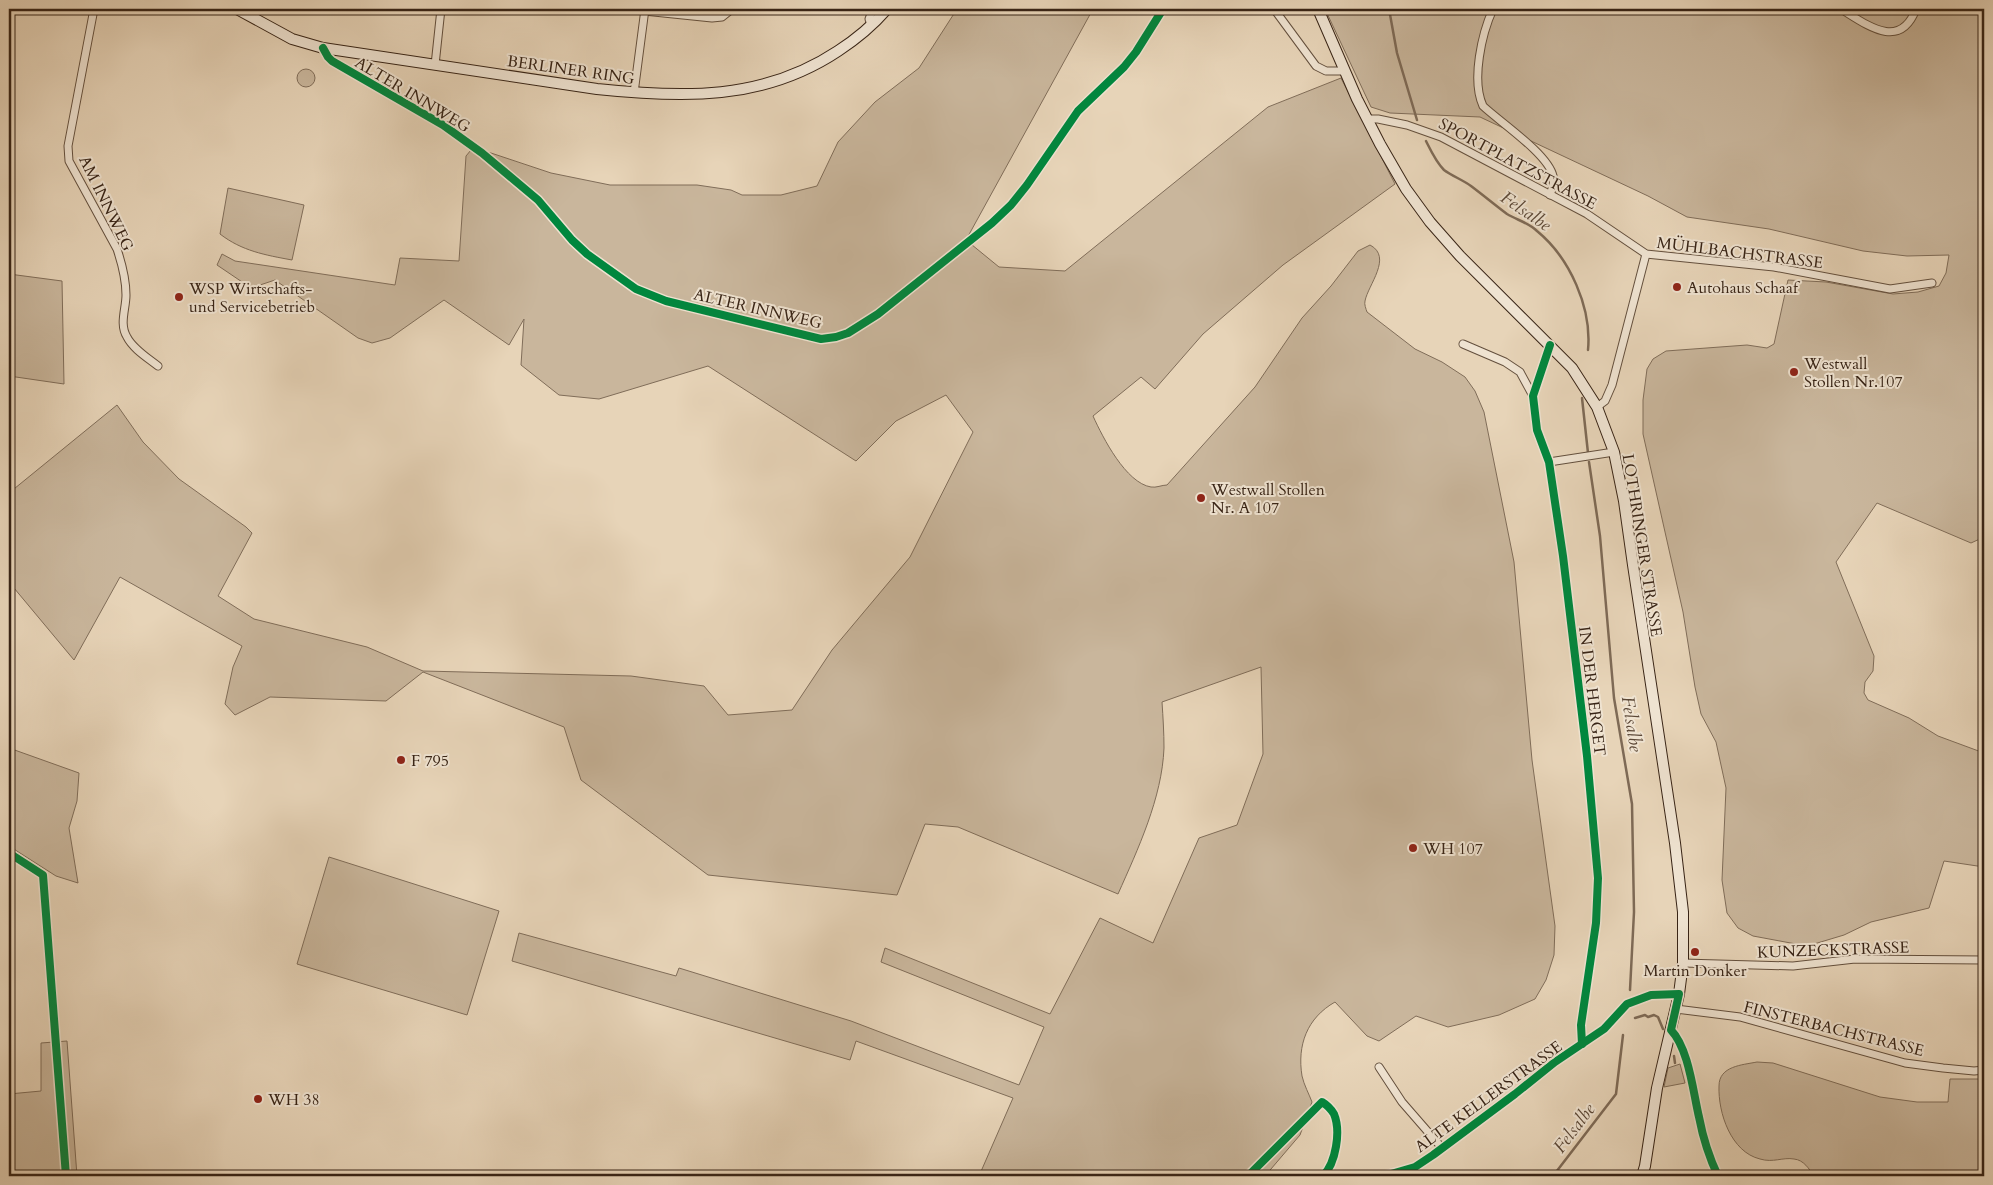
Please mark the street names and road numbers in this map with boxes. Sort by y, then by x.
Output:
street label: BERLINER RING [506,50,636,90]
street label: ALTER INNWEG [351,52,475,138]
street label: SPORTPLATZSTRASSE [1435,113,1600,215]
street label: AM INNWEG [73,152,139,255]
street label: MÜHLBACHSTRASSE [1656,232,1824,274]
street label: ALTER INNWEG [691,284,824,335]
street label: LOTHRINGER STRASSE [1617,452,1667,638]
street label: IN DER HERGET [1573,625,1611,757]
street label: KUNZECKSTRASSE [1757,936,1910,964]
street label: FINSTERBACHSTRASSE [1741,996,1926,1062]
street label: ALTE KELLERSTRASSE [1410,1036,1567,1158]

